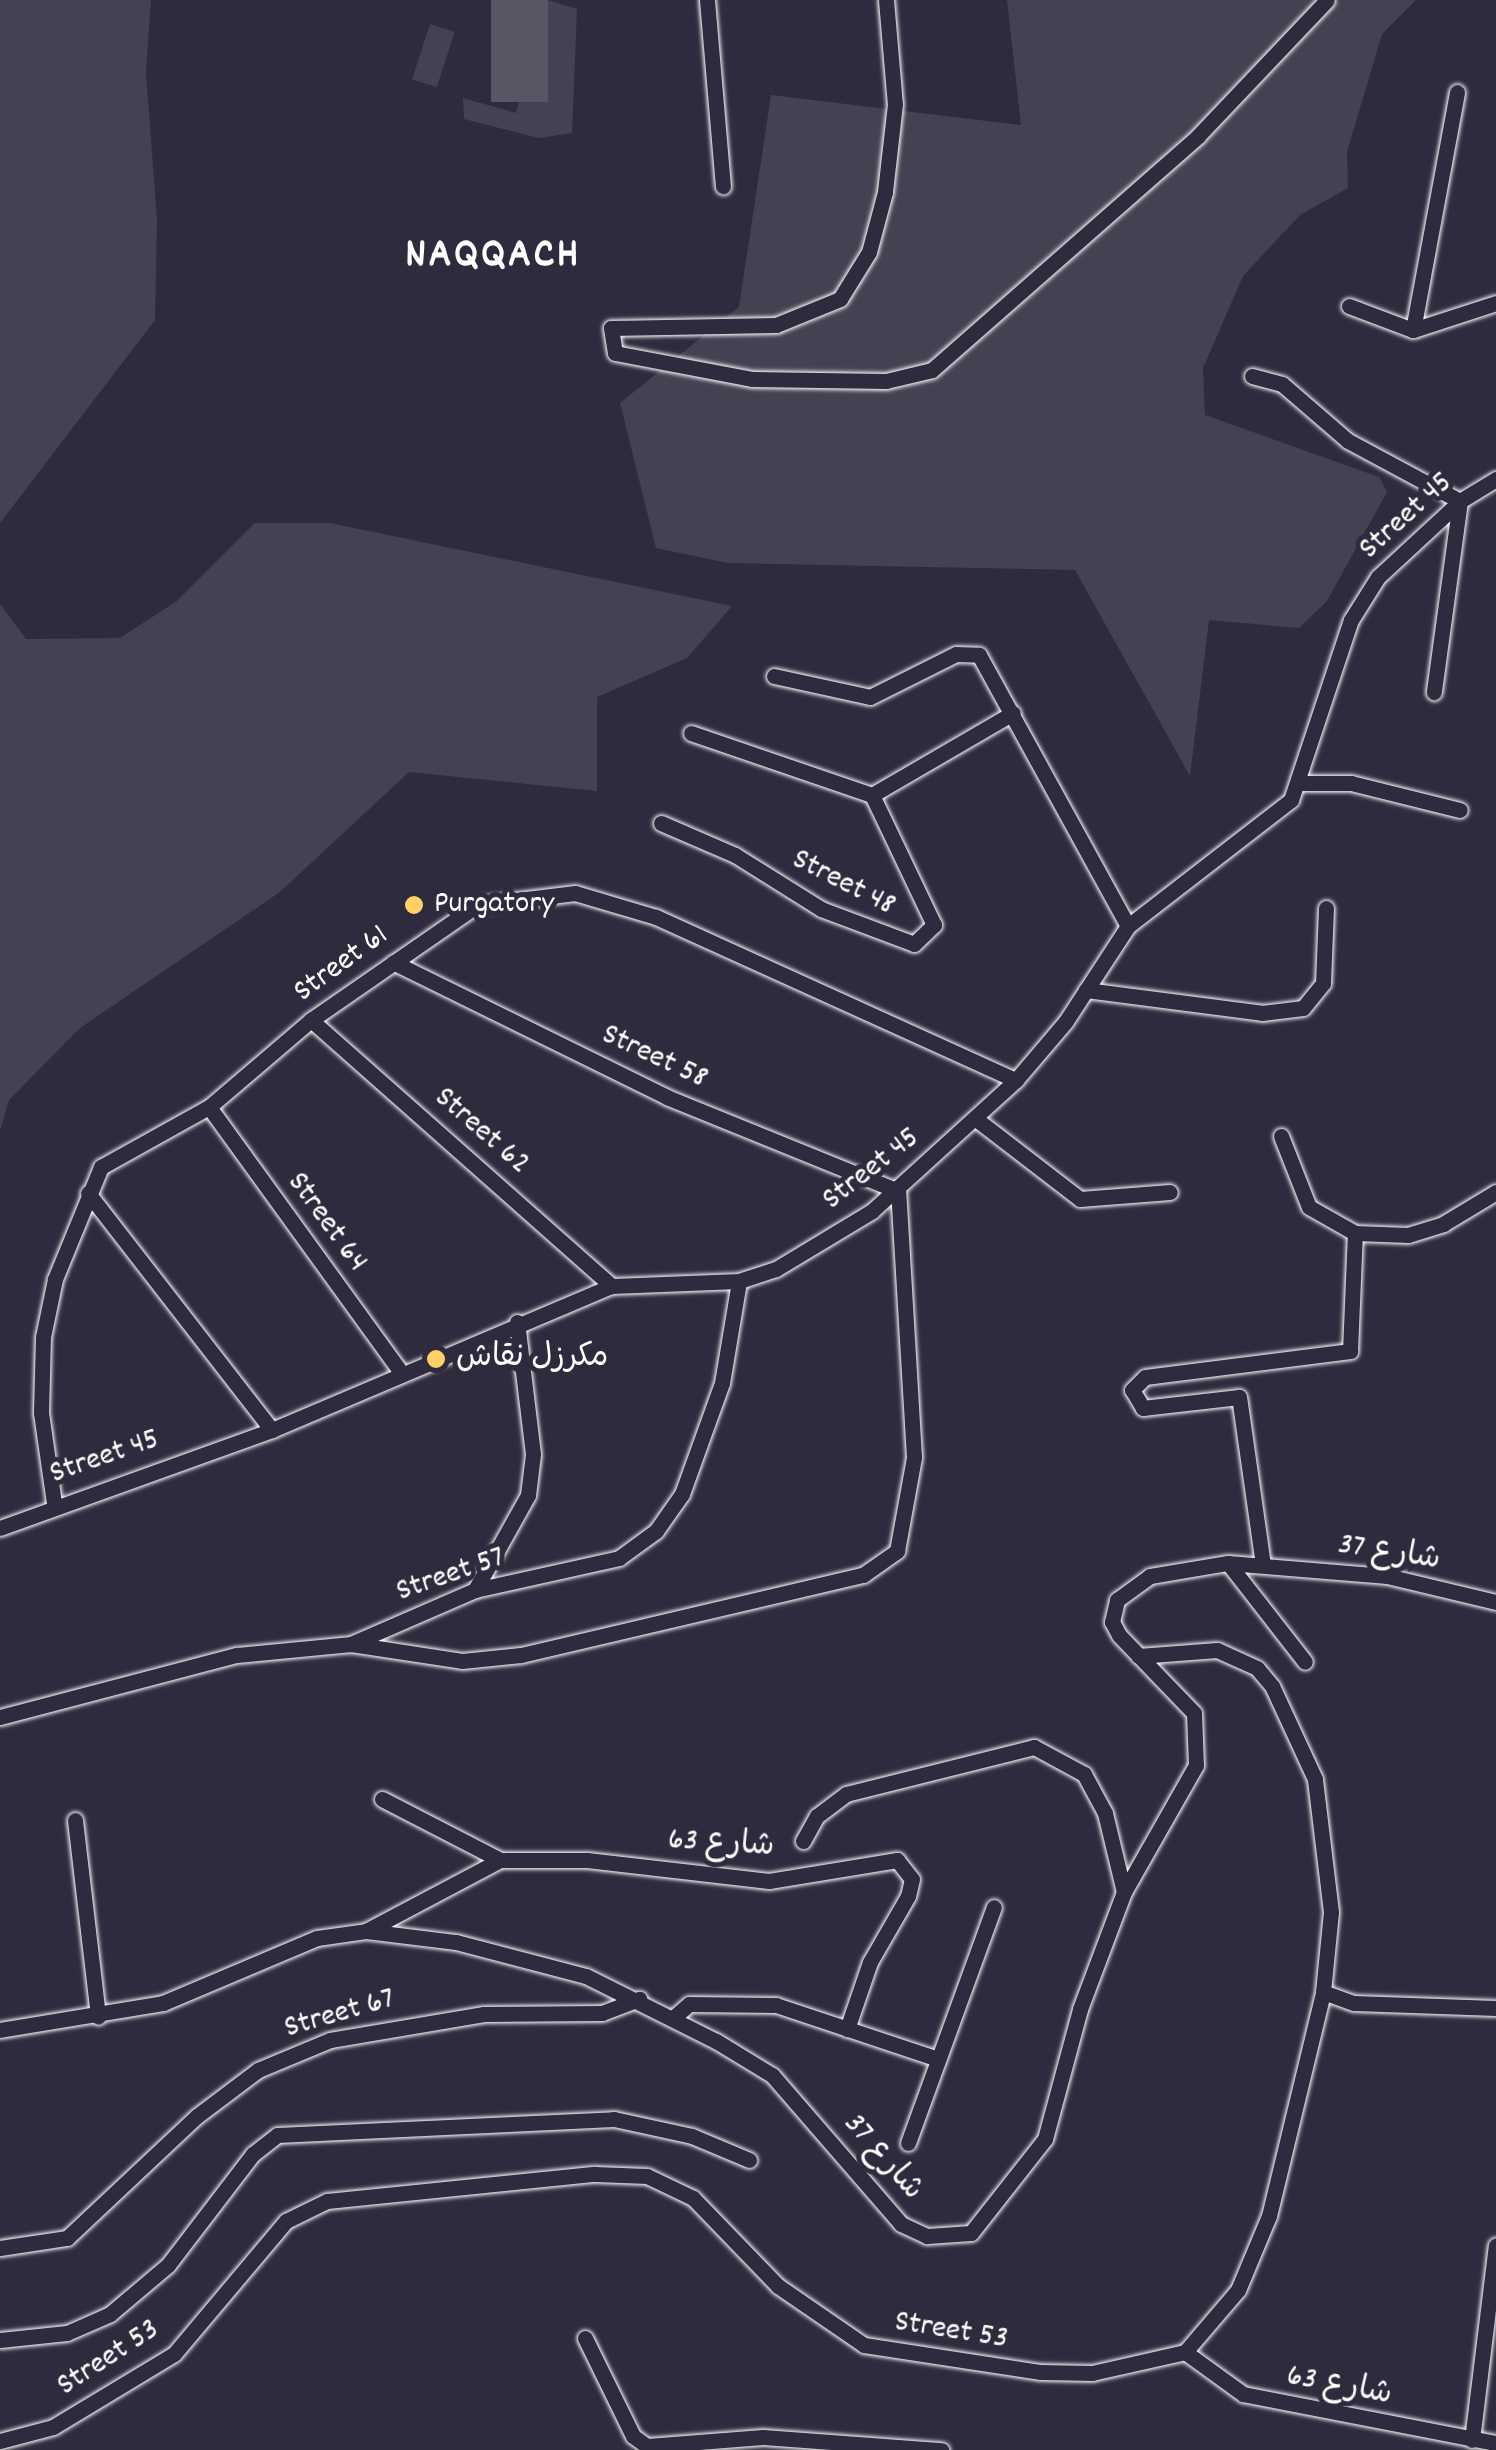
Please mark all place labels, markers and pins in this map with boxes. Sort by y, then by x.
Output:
place label: Purgatory [434,886,554,924]
marker: Purgatory [403,894,425,916]
place label: مكرزل نقاش [456,1340,608,1378]
marker: مكرزل نقاش [425,1348,447,1370]

